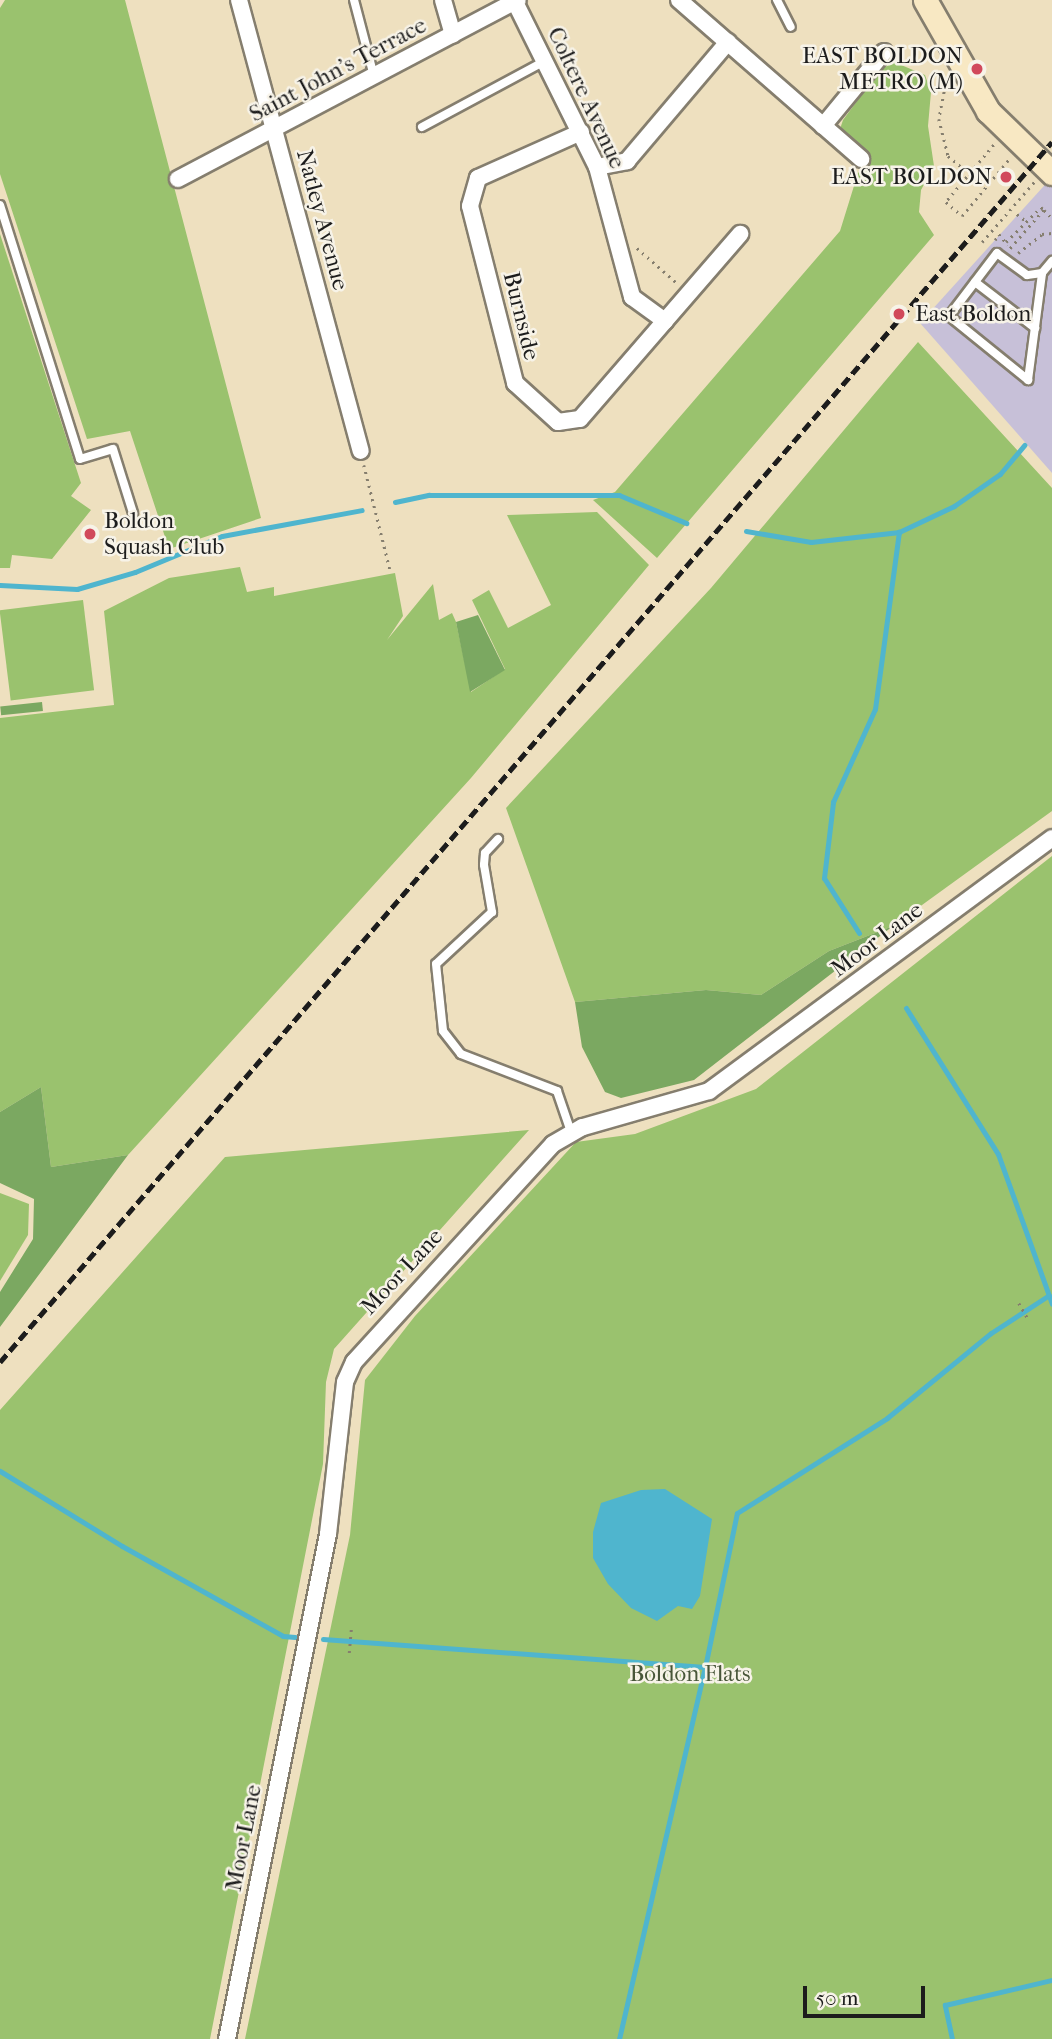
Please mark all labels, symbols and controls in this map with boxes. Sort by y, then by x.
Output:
street label: Saint John's Terrace [245,12,431,128]
street label: Coltere Avenue [541,23,631,173]
place label: EAST BOLDON METRO (M) [802,42,963,96]
marker: EAST BOLDON METRO (M) [969,61,985,77]
street label: Natley Avenue [290,147,354,293]
place label: EAST BOLDON [831,163,992,191]
marker: EAST BOLDON [998,169,1014,185]
street label: Burnside [497,269,545,363]
place label: East Boldon [915,300,1031,328]
marker: East Boldon [889,304,909,324]
place label: Boldon Squash Club [104,507,224,561]
marker: Boldon Squash Club [82,526,98,542]
street label: Moor Lane [826,897,928,983]
street label: Moor Lane [355,1223,449,1321]
park label: Boldon Flats [629,1660,751,1688]
street label: Moor Lane [220,1782,268,1894]
scale bar [807,1972,930,2016]
text: 50 m [816,1986,859,2010]

